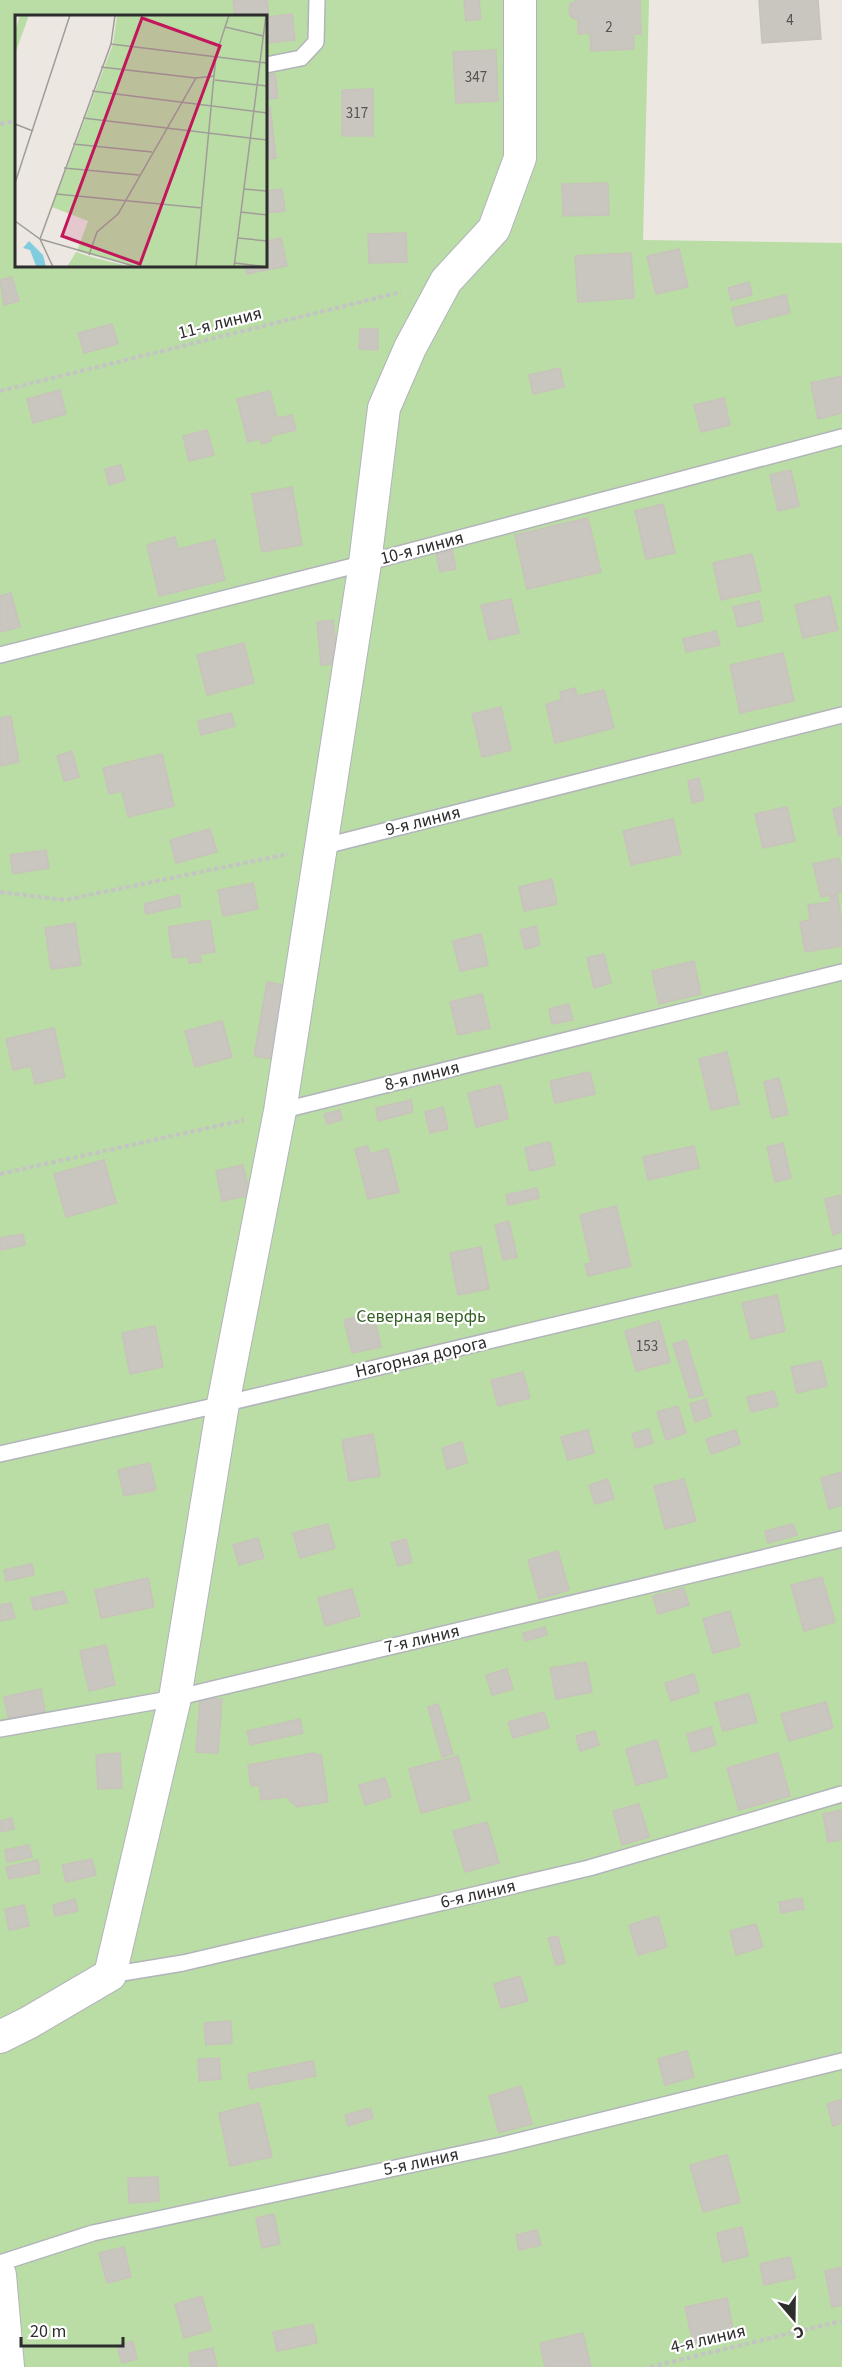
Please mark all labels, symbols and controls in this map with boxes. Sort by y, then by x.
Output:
house number: 4 [786,10,794,31]
inset map [15,15,267,267]
house number: 2 [605,17,613,38]
house number: 347 [465,67,487,88]
house number: 317 [346,103,368,124]
street label: 11-я линия [176,301,264,345]
street label: 10-я линия [377,525,467,571]
street label: 9-я линия [383,800,463,842]
street label: 8-я линия [382,1055,462,1097]
park label: Северная верфь [356,1304,486,1329]
street label: Нагорная дорога [353,1330,489,1384]
house number: 153 [636,1336,658,1357]
street label: 7-я линия [382,1618,462,1660]
street label: 6-я линия [438,1873,518,1915]
street label: 5-я линия [381,2142,461,2182]
north arrow [764,2289,824,2349]
scale bar [21,2310,123,2348]
street label: 4-я линия [668,2318,748,2360]
text: 20 m [30,2319,66,2344]
text: С [791,2320,807,2344]

